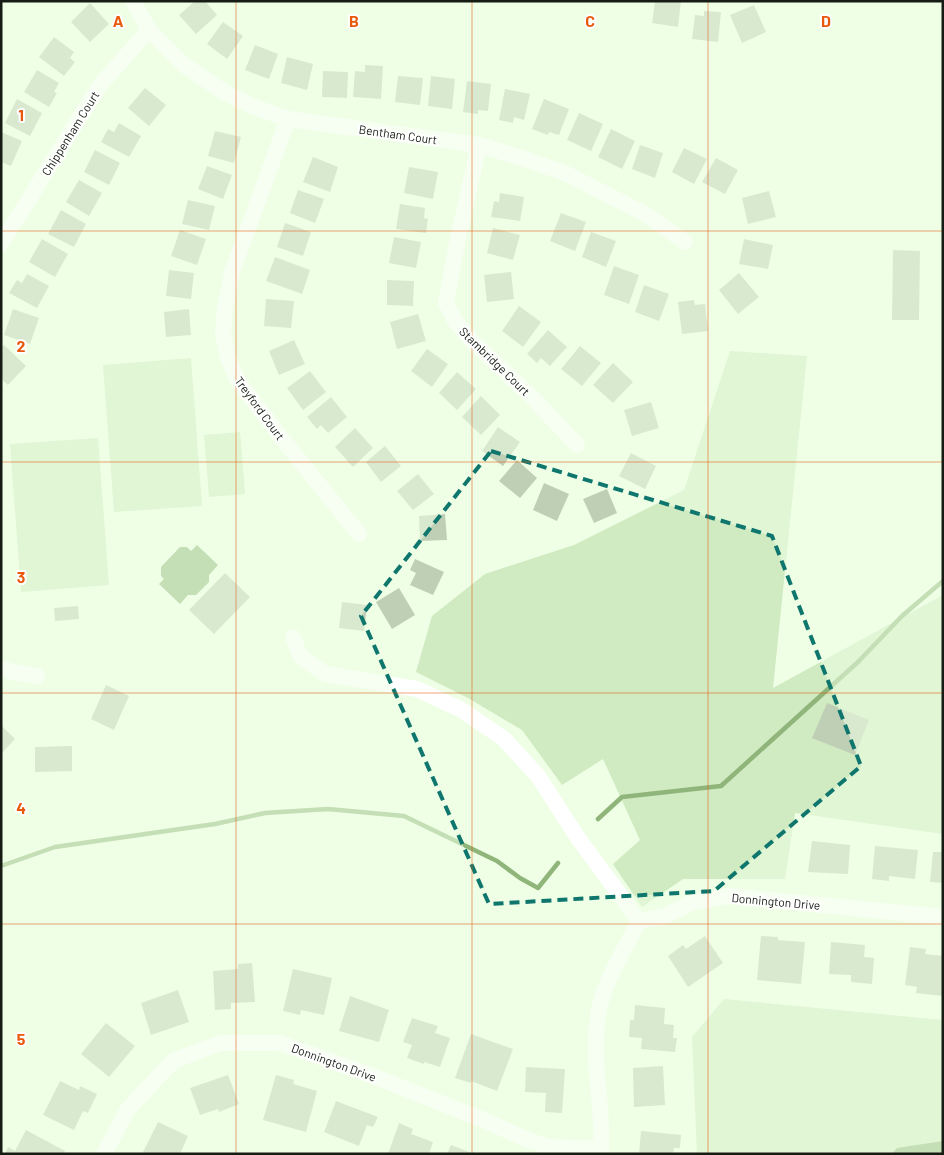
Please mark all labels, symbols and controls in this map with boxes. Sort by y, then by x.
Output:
text: A [113,11,124,30]
text: B [349,11,359,30]
text: C [585,11,595,30]
text: D [821,11,831,30]
street label: Chippenham Court [38,88,102,178]
text: 1 [18,105,24,124]
street label: Bentham Court [358,122,438,146]
street label: Stambridge Court [457,324,533,398]
text: 2 [17,336,26,355]
street label: Treyford Court [232,374,288,442]
text: 3 [17,567,25,586]
text: 4 [16,798,26,817]
street label: Donnington Drive [731,890,821,912]
text: 5 [17,1029,26,1048]
street label: Donnington Drive [290,1040,378,1084]

